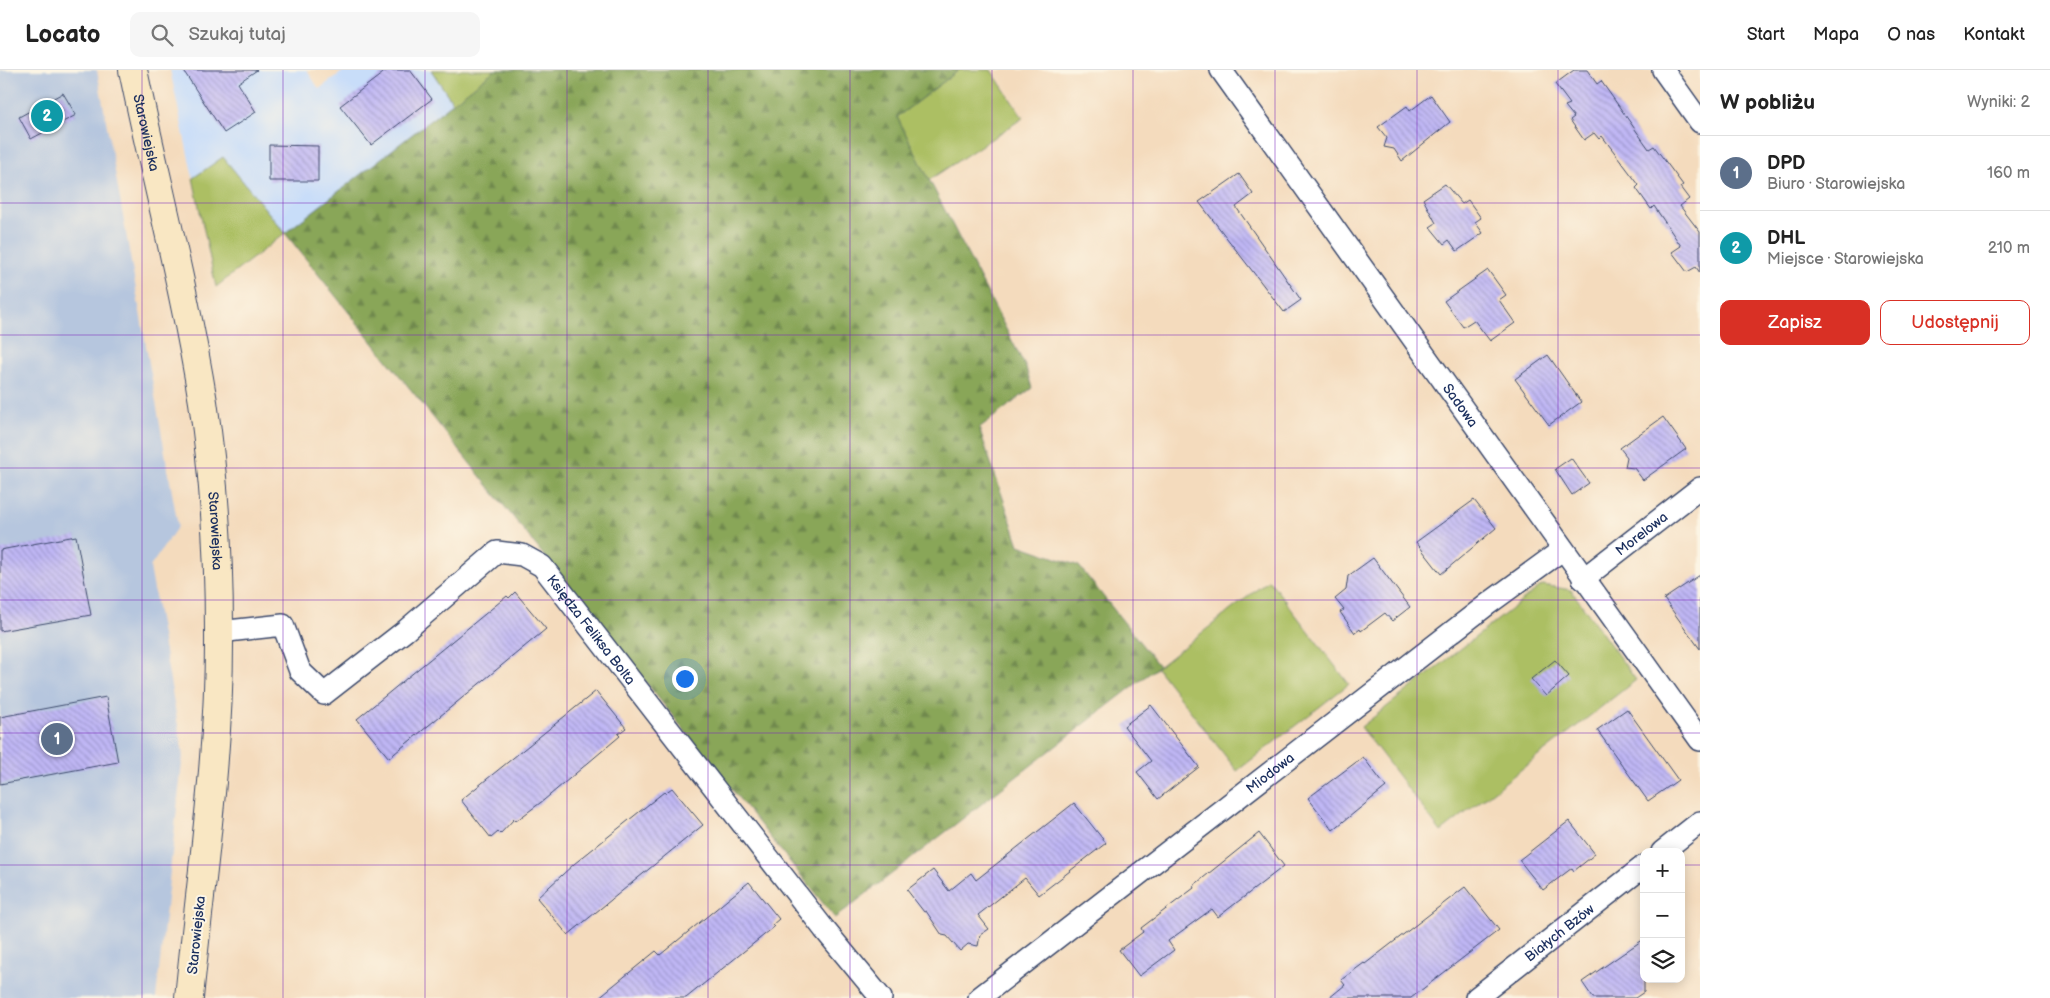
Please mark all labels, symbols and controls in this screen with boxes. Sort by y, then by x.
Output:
search box [130,12,480,57]
text: Locato [25,20,100,49]
icon: search [148,21,176,49]
text: Szukaj tutaj [188,23,286,46]
text: Start [1747,24,1785,45]
text: Mapa [1813,24,1859,45]
text: O nas [1887,24,1935,45]
text: Kontakt [1963,24,2025,45]
text: W pobliżu [1720,90,1815,115]
street label: Starowiejska [129,92,163,173]
text: Wyniki: 2 [1967,93,2030,112]
pin: 2 [31,97,63,135]
text: DPD [1767,152,1805,175]
text: 1 [1733,164,1739,183]
text: 160 m [1987,164,2030,183]
text: Biuro · Starowiejska [1767,175,1905,194]
text: DHL [1767,227,1805,250]
text: 2 [1731,239,1741,258]
text: 210 m [1988,239,2030,258]
text: Miejsce · Starowiejska [1767,250,1924,269]
button: Zapisz [1720,300,1870,345]
button: Udostępnij [1880,300,2030,345]
street label: Sadowa [1439,380,1482,431]
street label: Starowiejska [204,491,226,571]
street label: Morelowa [1612,508,1671,559]
street label: Księdza Feliksa Bolta [543,572,639,688]
your location [672,666,698,692]
pin: 1 [41,720,73,758]
street label: Miodowa [1243,749,1298,797]
map controls [1640,848,1685,983]
button: + [1640,848,1685,893]
button: − [1640,893,1685,938]
street label: Starowiejska [184,895,209,975]
street label: Białych Bzów [1522,900,1598,965]
button: layers [1640,938,1685,983]

